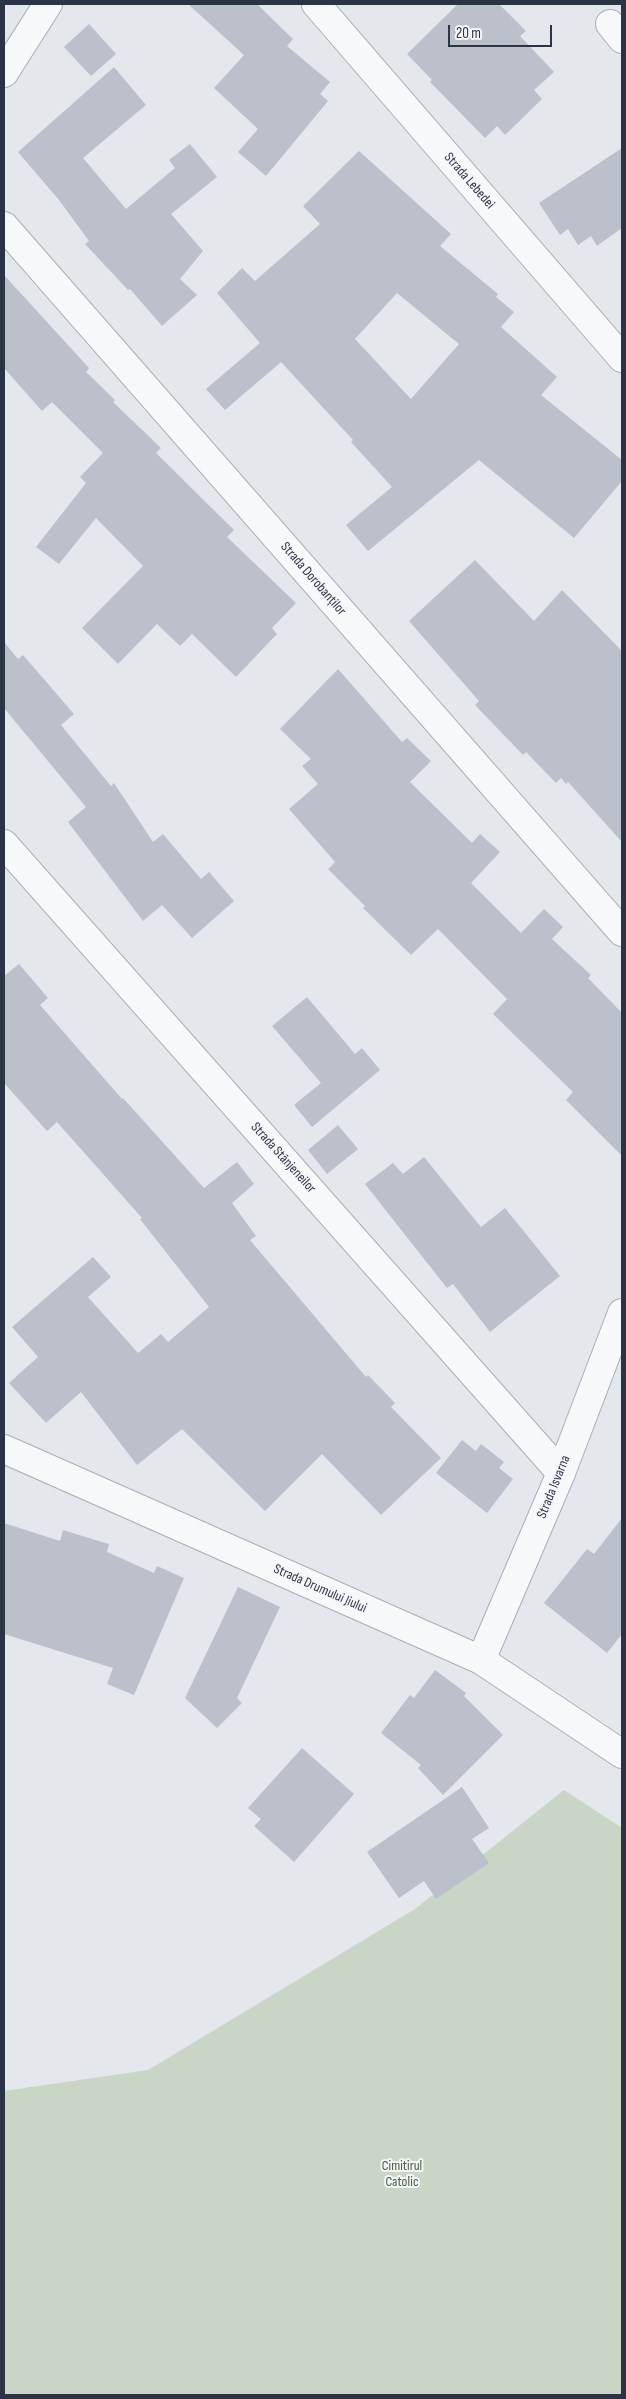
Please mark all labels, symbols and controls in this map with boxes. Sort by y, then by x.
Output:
scale bar [451,15,555,47]
text: 20 m [456,24,481,43]
street label: Strada Lebedei [440,149,498,213]
street label: Strada Dorobanților [277,539,349,619]
street label: Strada Stânjeneilor [247,1119,319,1197]
street label: Strada Isvarna [534,1453,574,1521]
street label: Strada Drumului Jiului [271,1561,369,1617]
park label: Cimitirul Catolic [382,2158,422,2190]

